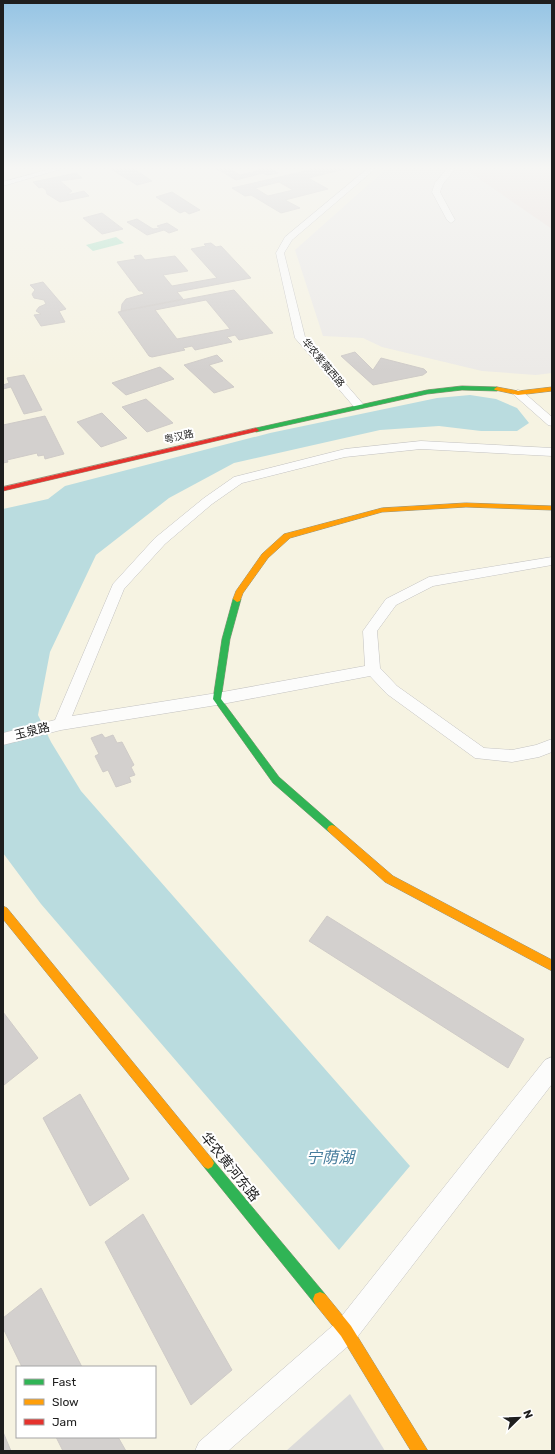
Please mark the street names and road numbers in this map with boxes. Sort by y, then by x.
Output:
street label: 华农紫薇西路 [299,336,347,390]
street label: 粤汉路 [163,428,195,446]
street label: 玉泉路 [13,720,51,742]
street label: 华农黄河东路 [197,1129,263,1205]

